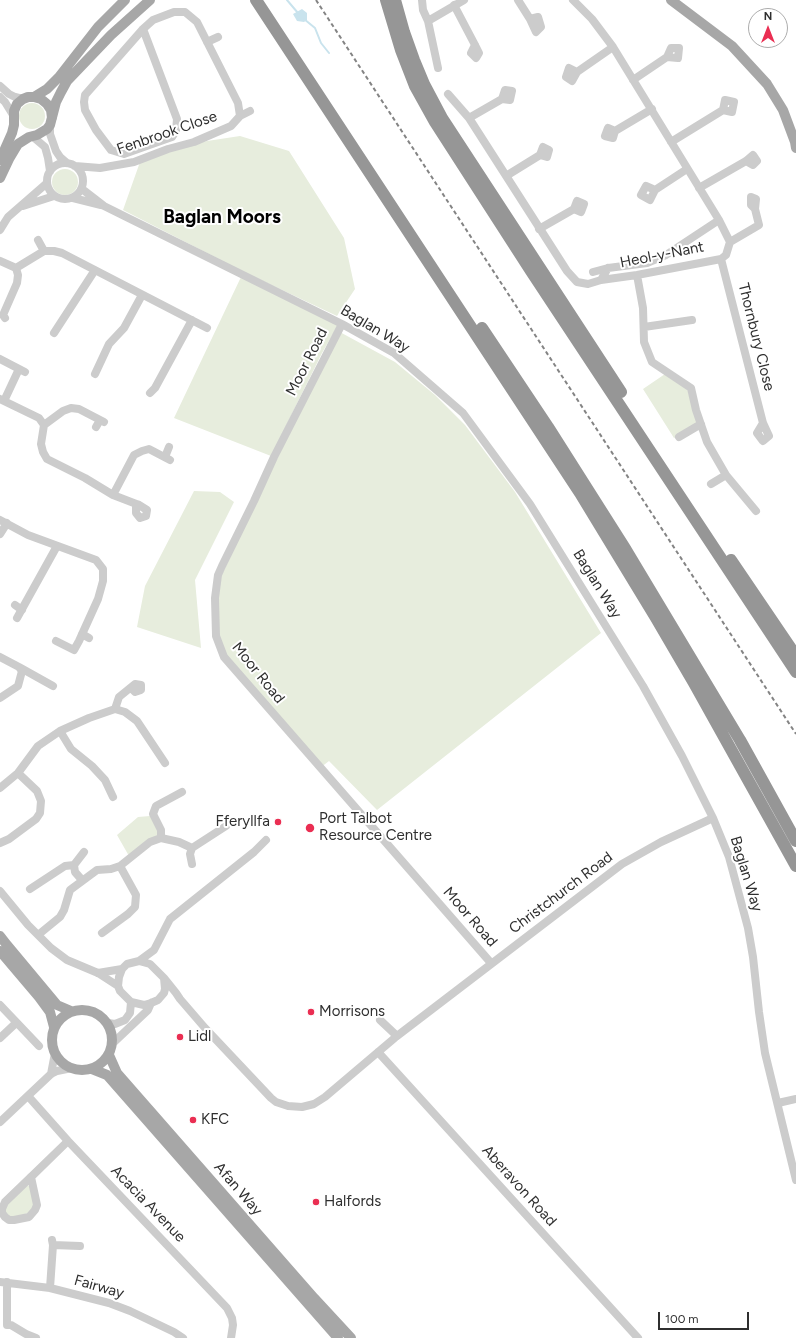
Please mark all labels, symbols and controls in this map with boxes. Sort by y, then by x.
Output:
north arrow [748,8,788,48]
text: N [764,10,772,23]
street label: Fenbrook Close [114,107,220,159]
district label: Baglan Moors [163,206,281,228]
street label: Heol-y-Nant [618,238,706,272]
street label: Thornbury Close [734,281,778,393]
street label: Baglan Way [337,301,413,357]
street label: Moor Road [282,325,332,399]
street label: Baglan Way [569,546,625,622]
street label: Moor Road [228,639,288,707]
place label: Port Talbot Resource Centre [319,810,432,845]
place label: Fferyllfa [215,813,270,831]
marker: Fferyllfa [273,817,283,827]
marker: Port Talbot Resource Centre [304,822,316,834]
street label: Baglan Way [726,834,766,914]
street label: Christchurch Road [506,848,616,938]
street label: Moor Road [439,883,501,951]
place label: Morrisons [319,1003,385,1021]
marker: Morrisons [306,1007,316,1017]
place label: Lidl [188,1028,211,1046]
marker: Lidl [175,1032,185,1042]
place label: KFC [201,1111,229,1129]
marker: KFC [188,1115,198,1125]
street label: Aberavon Road [478,1142,560,1230]
street label: Afan Way [210,1159,266,1219]
street label: Acacia Avenue [107,1162,189,1246]
place label: Halfords [324,1193,381,1211]
marker: Halfords [311,1197,321,1207]
street label: Fairway [72,1271,126,1303]
scale bar [660,1304,751,1330]
text: 100 m [665,1312,699,1326]

